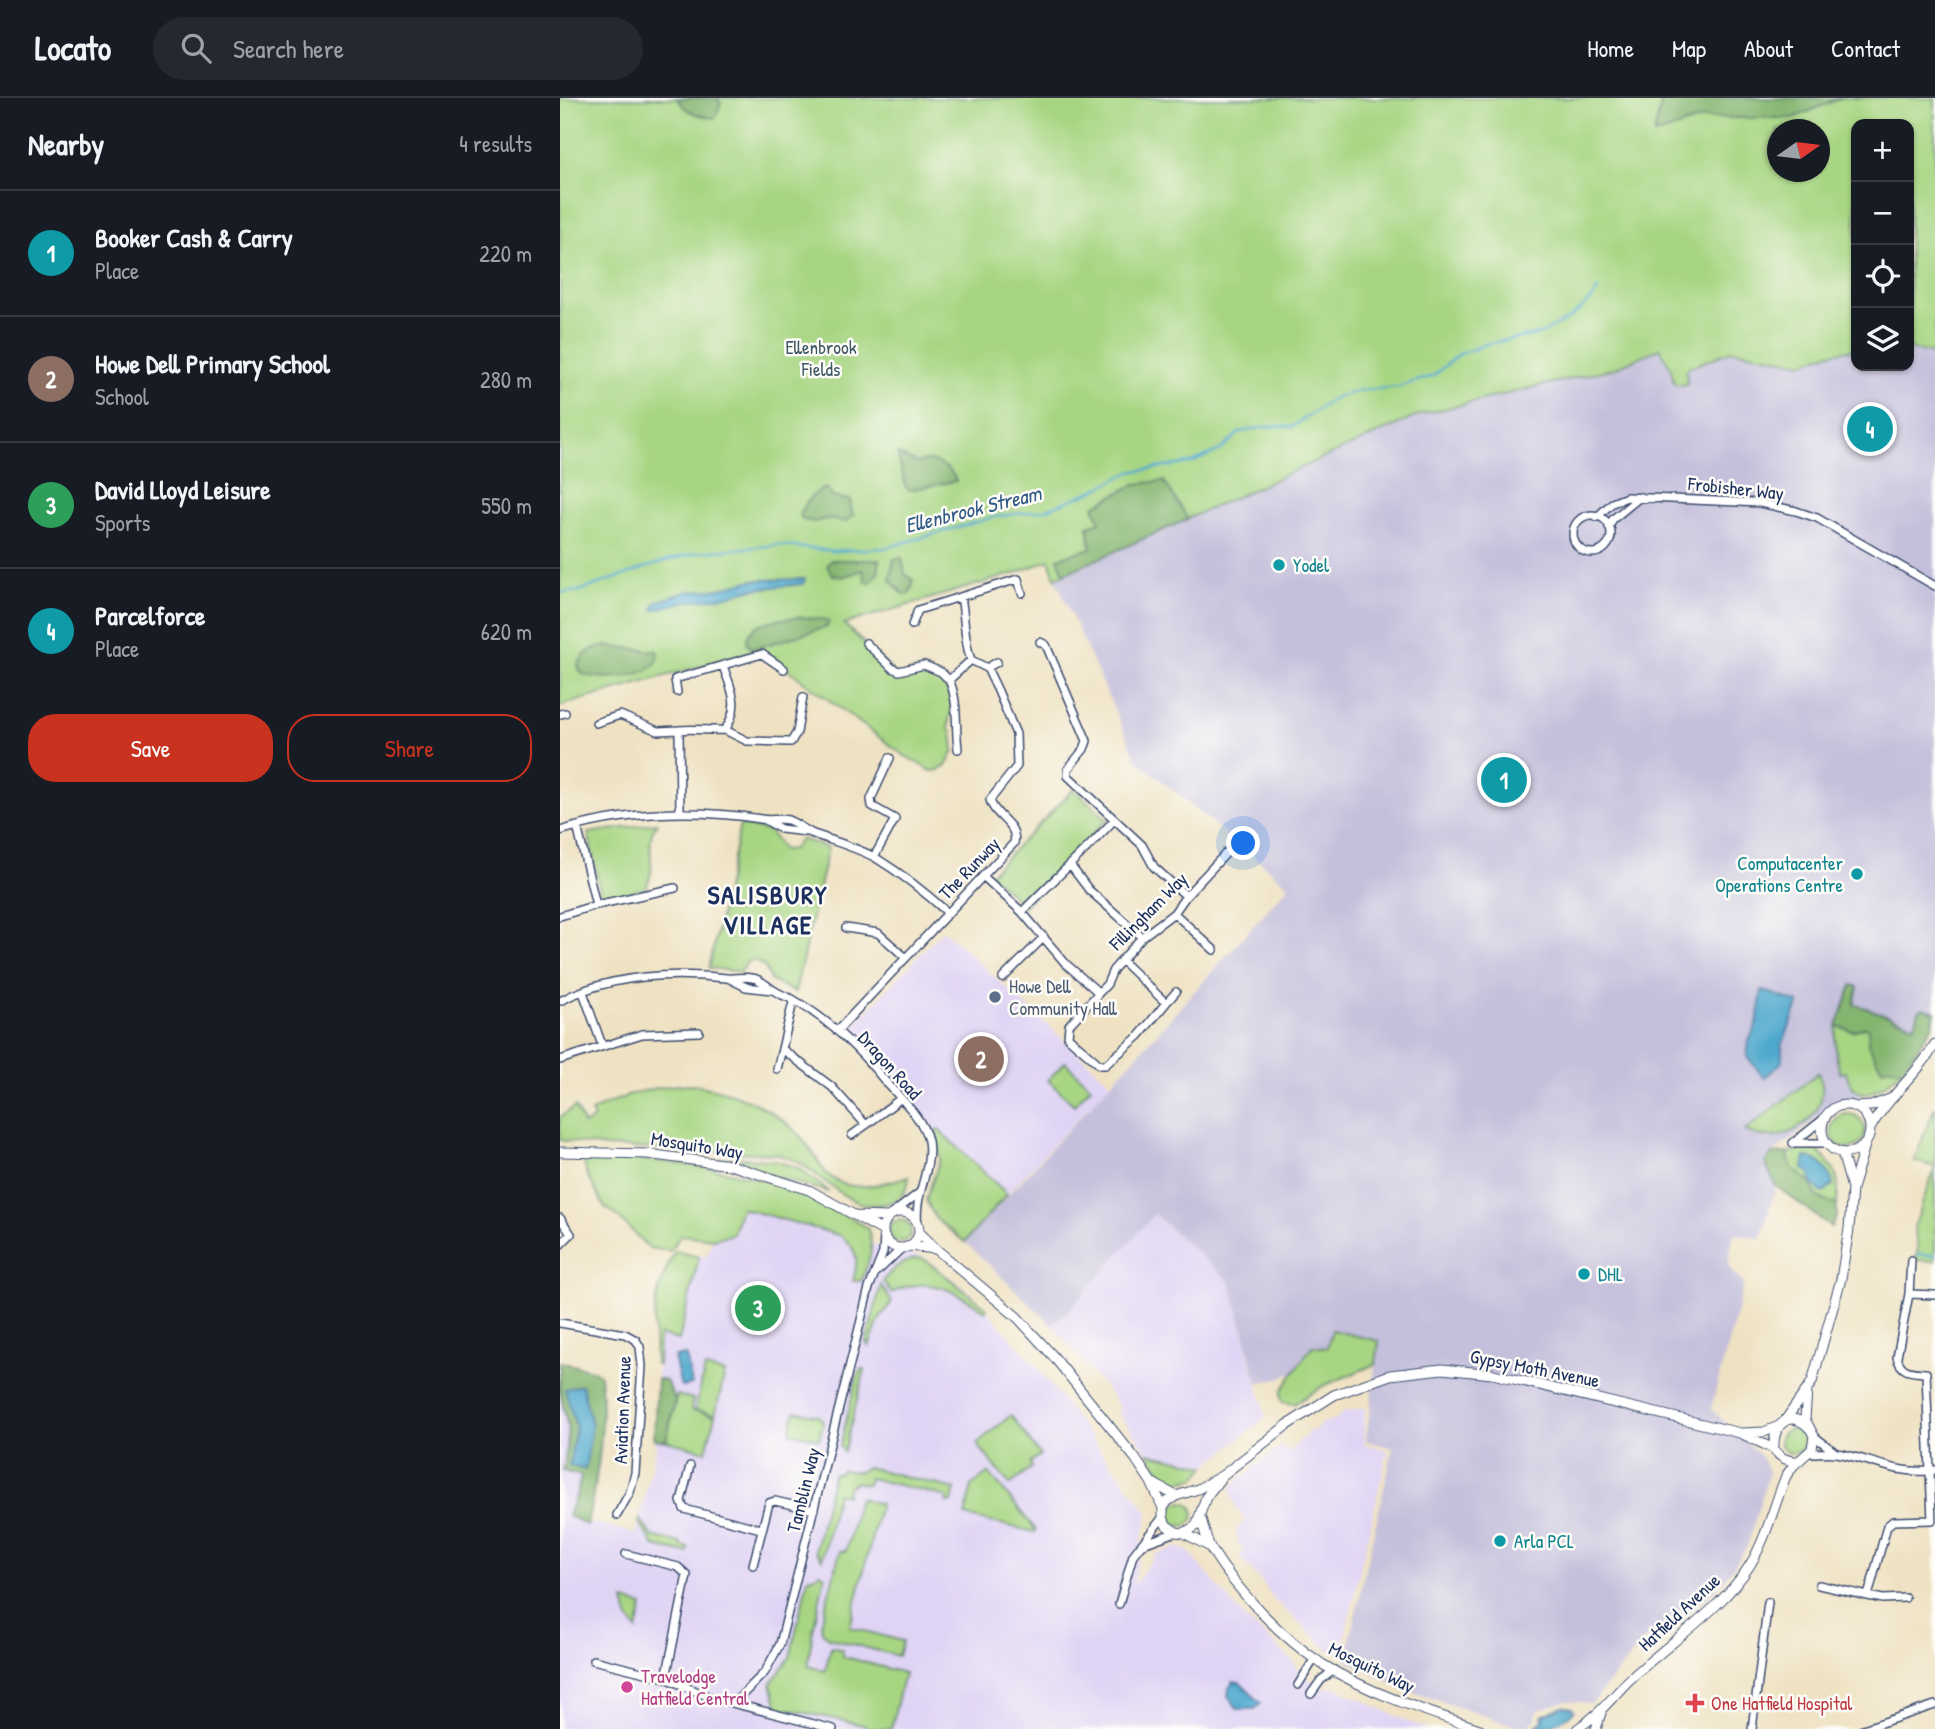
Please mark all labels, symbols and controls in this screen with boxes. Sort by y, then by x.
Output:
search box [153,17,643,80]
text: Locato [35,26,111,70]
icon: search [177,29,215,67]
text: Search here [233,31,344,66]
text: Home [1587,32,1634,64]
text: Map [1672,32,1706,64]
text: About [1744,32,1793,64]
text: Contact [1831,32,1900,64]
north arrow [1767,119,1830,182]
map controls [1851,119,1914,371]
button: + [1851,119,1914,182]
text: Nearby [28,124,104,164]
text: 4 results [459,128,532,159]
button: − [1851,182,1914,245]
text: Booker Cash & Carry [95,220,293,255]
text: 1 [47,238,55,269]
text: 220 m [479,238,532,269]
button: locate [1851,245,1914,308]
text: Place [95,255,139,286]
button: layers [1851,308,1914,371]
park label: Ellenbrook Fields [785,334,857,382]
text: Howe Dell Primary School [95,346,330,381]
text: 2 [46,364,56,395]
text: 280 m [480,364,532,395]
text: School [95,381,149,412]
pin: 4 [1847,403,1893,455]
street label: Frobisher Way [1686,470,1785,506]
text: David Lloyd Leisure [95,472,271,507]
water label: Ellenbrook Stream [902,478,1045,540]
text: 3 [46,490,56,521]
text: 550 m [481,490,532,521]
text: Sports [95,507,150,538]
place label: Yodel [1293,552,1330,578]
marker: Yodel [1271,557,1287,573]
text: Parcelforce [95,598,205,633]
text: 4 [47,616,55,647]
text: 620 m [481,616,532,647]
text: Place [95,633,139,664]
button: Save [28,714,273,782]
button: Share [287,714,532,782]
pin: 1 [1481,754,1527,806]
your location [1226,826,1260,860]
street label: The Runway [933,831,1005,905]
place label: Computacenter Operations Centre [1715,850,1844,898]
street label: Fillingham Way [1102,866,1193,957]
marker: Computacenter Operations Centre [1849,866,1865,882]
district label: SALISBURY VILLAGE [707,877,829,942]
place label: Howe Dell Community Hall [1009,973,1118,1021]
marker: Howe Dell Community Hall [987,989,1003,1005]
street label: Dragon Road [852,1025,928,1105]
pin: 2 [958,1033,1004,1085]
street label: Mosquito Way [649,1125,745,1165]
place label: DHL [1598,1261,1623,1287]
marker: DHL [1576,1266,1592,1282]
pin: 3 [735,1282,781,1334]
street label: Gypsy Moth Avenue [1468,1343,1602,1393]
street label: Aviation Avenue [607,1355,637,1465]
street label: Tamblin Way [780,1445,826,1535]
place label: Arla PCL [1514,1528,1574,1554]
marker: Arla PCL [1492,1533,1508,1549]
street label: Hatfield Avenue [1632,1567,1726,1657]
street label: Mosquito Way [1325,1635,1419,1699]
place label: Travelodge Hatfield Central [641,1663,750,1711]
marker: Travelodge Hatfield Central [619,1679,635,1695]
place label: One Hatfield Hospital [1711,1690,1853,1716]
marker: One Hatfield Hospital [1685,1693,1705,1713]

